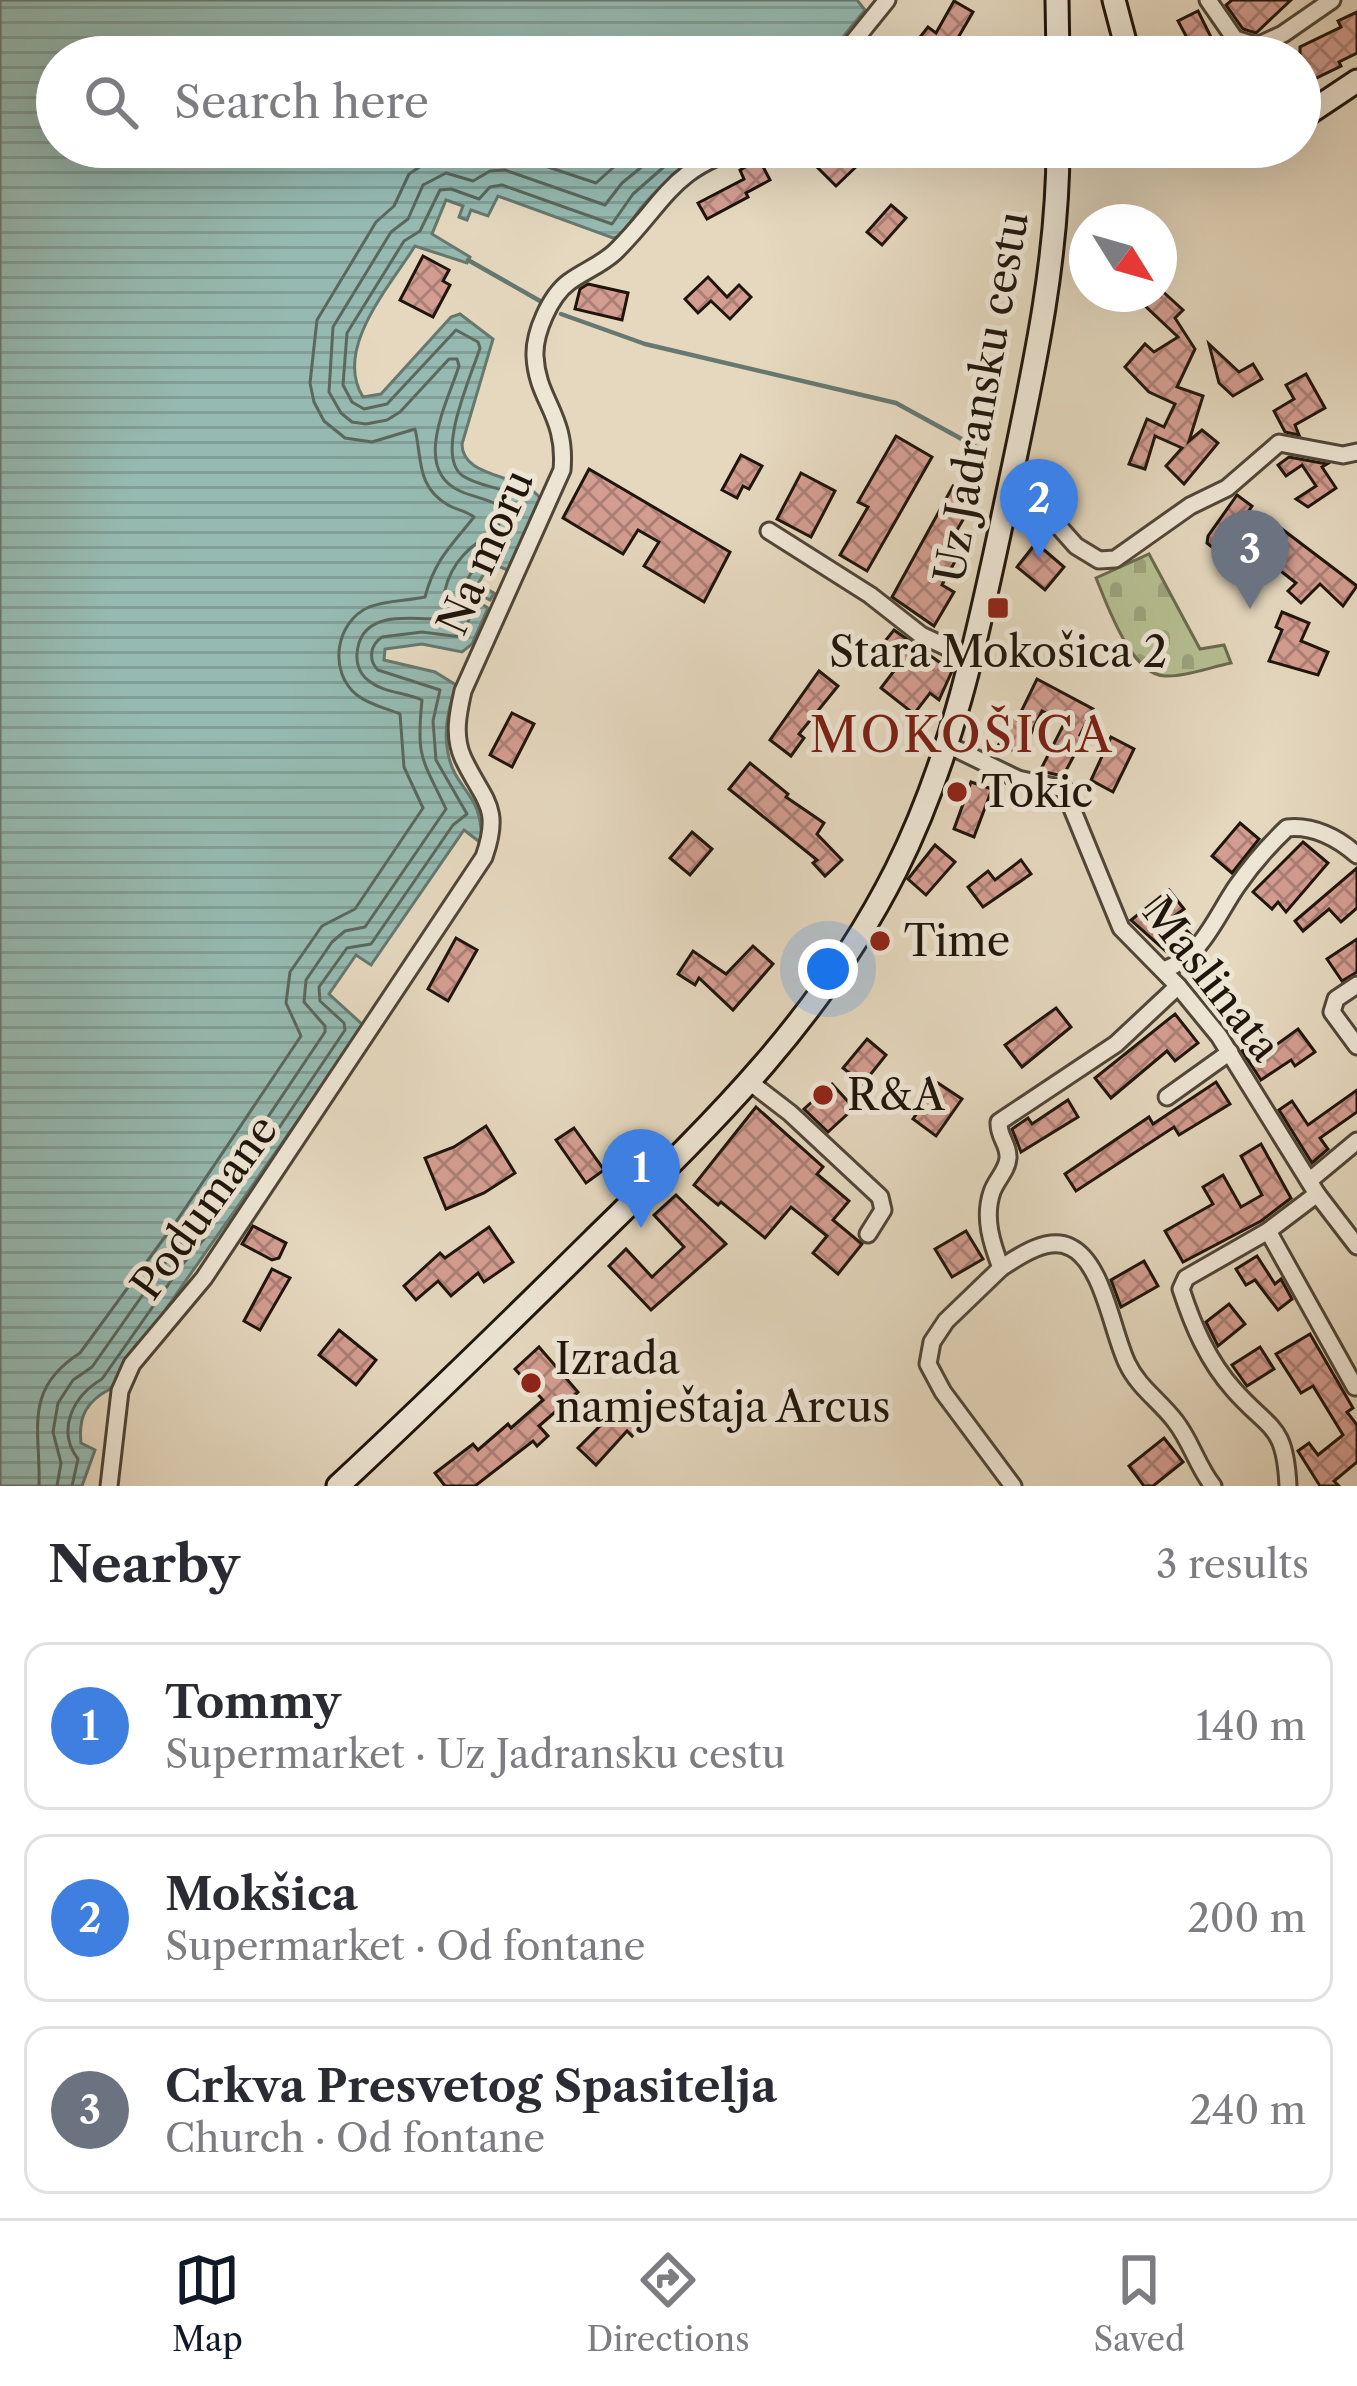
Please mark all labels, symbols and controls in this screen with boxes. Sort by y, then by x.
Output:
search box [36,36,1321,168]
icon: search [78,69,144,135]
text: Search here [174,74,429,130]
north arrow [1069,204,1177,312]
street label: Uz Jadransku cestu [923,207,1039,587]
pin: 2 [1000,459,1078,558]
street label: Na moru [426,462,544,642]
pin: 3 [1211,510,1289,609]
marker: Stara Mokošica 2 [985,595,1011,621]
place label: Stara Mokošica 2 [829,626,1167,678]
district label: MOKOŠICA [810,705,1114,764]
place label: Tokic [981,766,1093,818]
marker: Tokic [944,779,970,805]
street label: Maslinata [1132,887,1292,1072]
place label: Time [904,915,1010,967]
marker: Time [867,928,893,954]
your location [798,939,858,999]
place label: R&A [847,1069,946,1121]
marker: R&A [810,1082,836,1108]
street label: Podumane [120,1105,288,1309]
pin: 1 [602,1129,680,1228]
place label: Izrada namještaja Arcus [555,1333,891,1433]
marker: Izrada namještaja Arcus [518,1370,544,1396]
text: Nearby [48,1533,240,1595]
text: 3 results [1156,1540,1309,1588]
text: Tommy [165,1674,341,1730]
text: 1 [81,1702,99,1750]
text: 140 m [1196,1702,1306,1750]
text: Supermarket · Uz Jadransku cestu [165,1730,785,1778]
text: Mokšica [165,1866,358,1922]
text: 2 [78,1894,102,1942]
text: 200 m [1187,1894,1306,1942]
text: Supermarket · Od fontane [165,1922,645,1970]
text: Crkva Presvetog Spasitelja [165,2058,777,2114]
text: 3 [79,2086,101,2134]
text: 240 m [1190,2086,1306,2134]
text: Church · Od fontane [165,2114,545,2162]
tab: Map [172,2247,243,2360]
tab: Directions [587,2247,750,2360]
tab: Saved [1093,2247,1185,2360]

